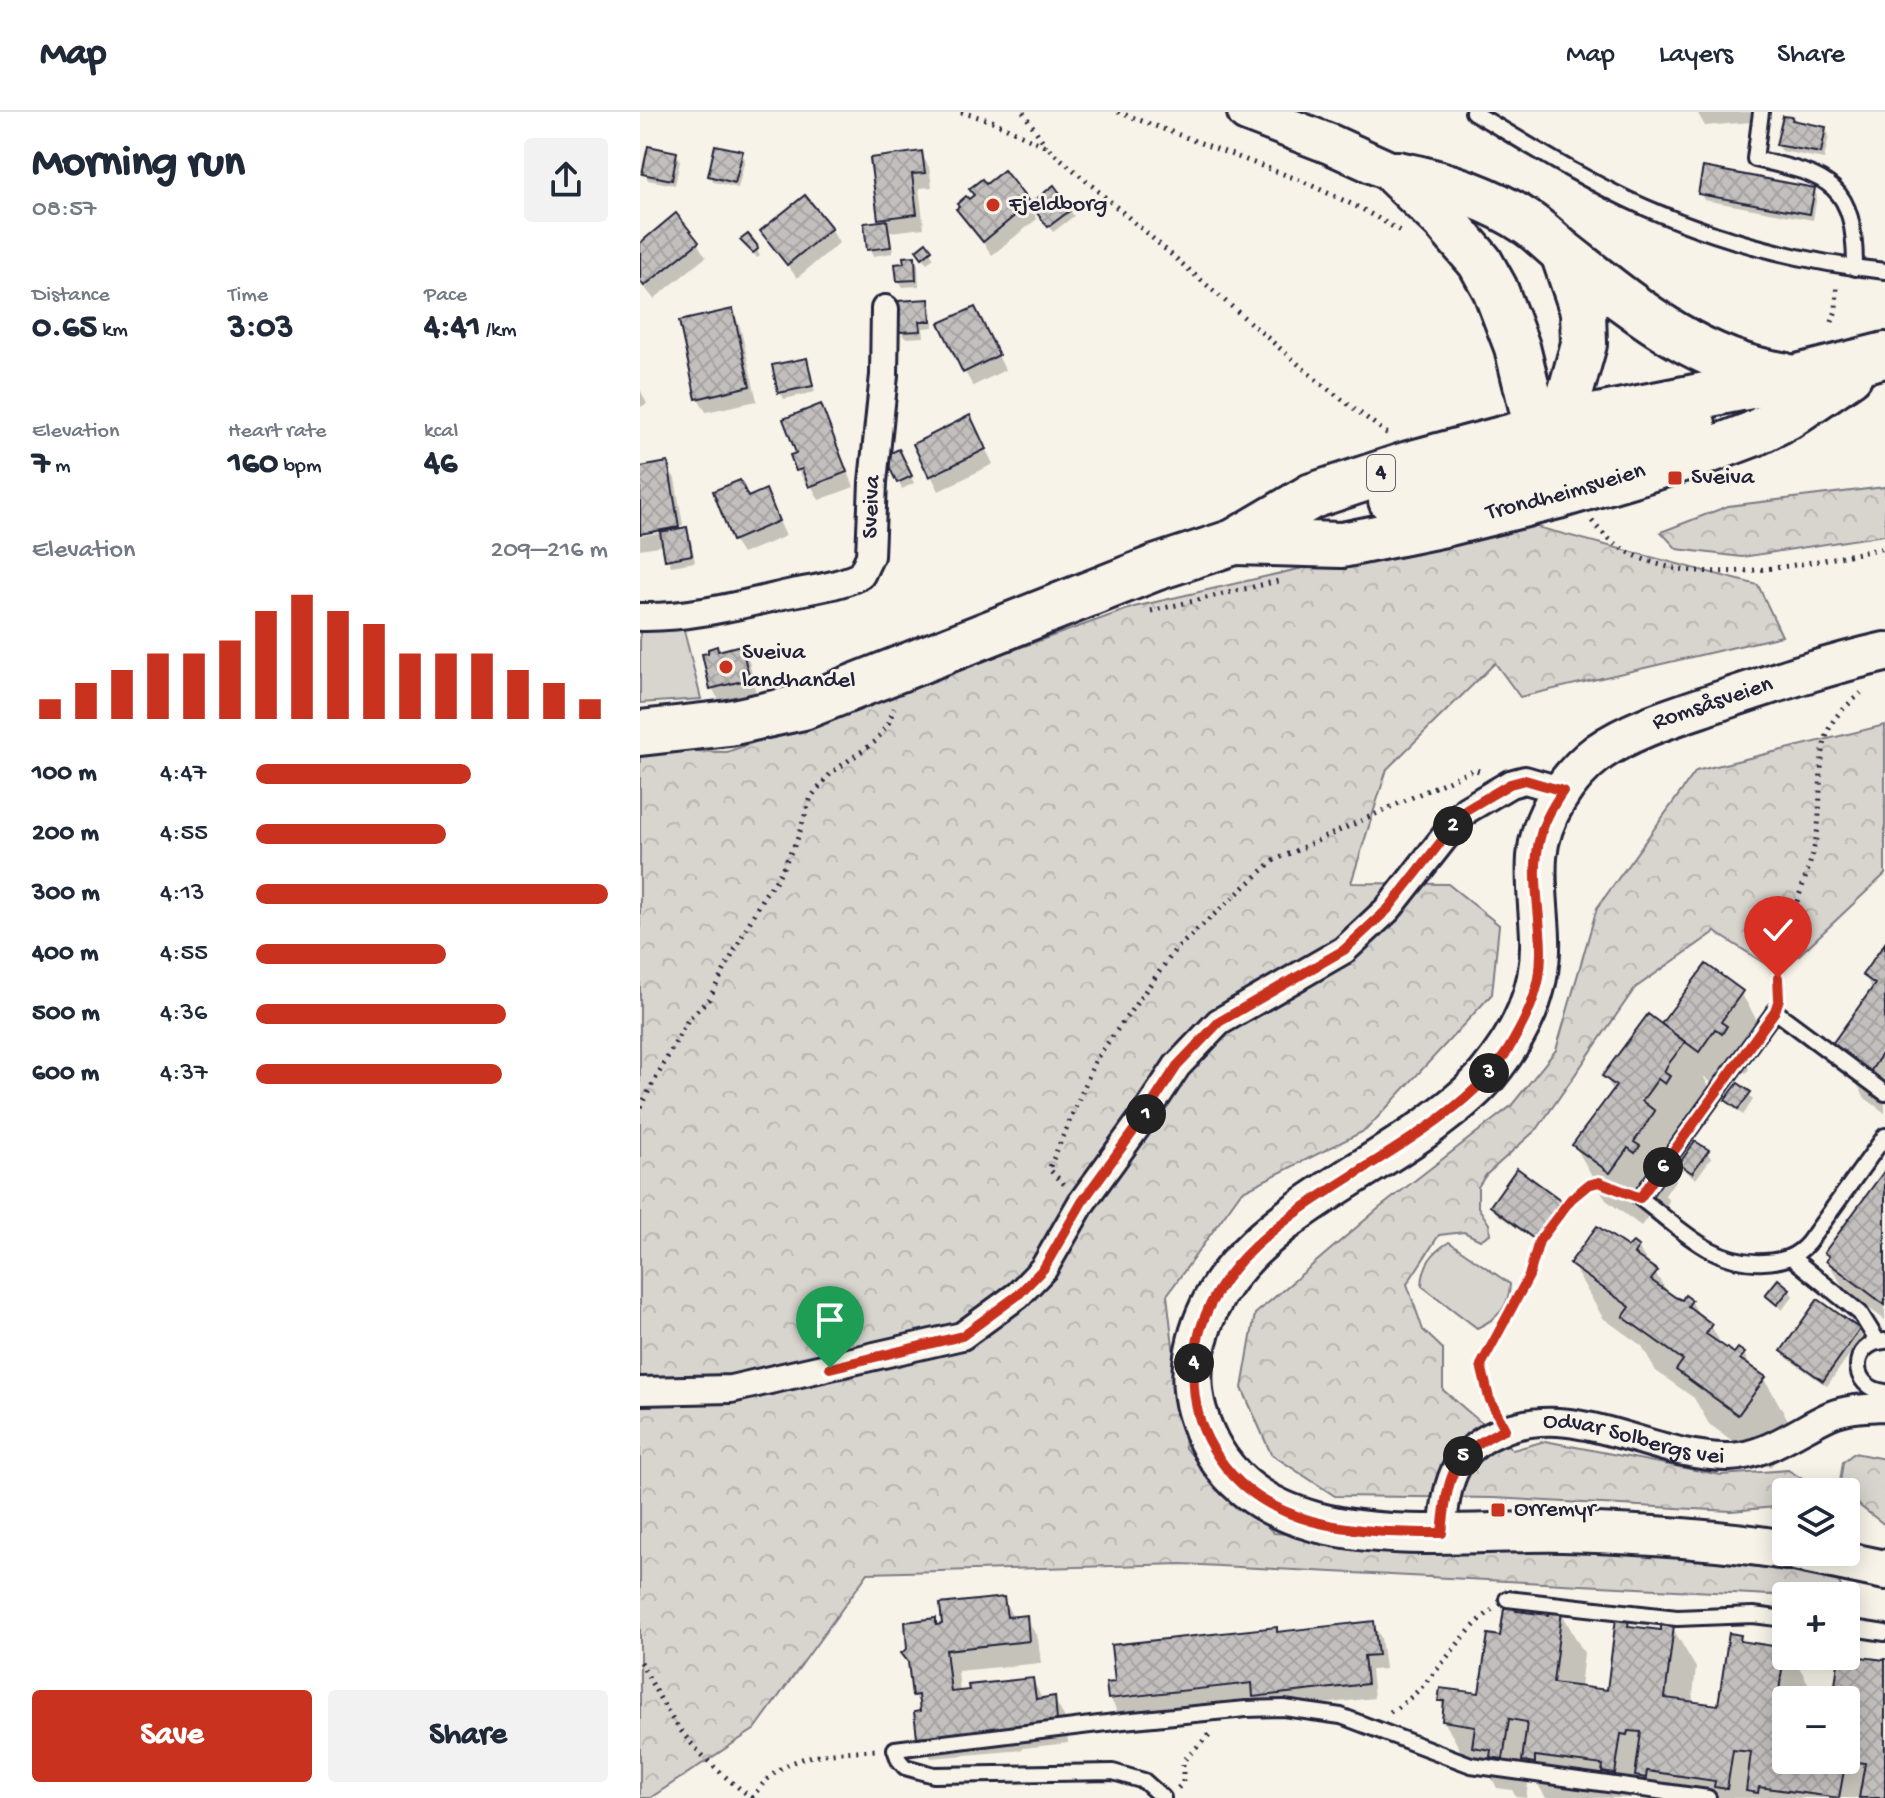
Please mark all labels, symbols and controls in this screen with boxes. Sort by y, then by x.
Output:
text: Map [40,33,106,77]
text: Map [1566,39,1615,72]
text: Layers [1659,39,1733,72]
text: Share [1777,39,1845,72]
button: share [524,138,608,222]
text: Morning run [32,139,245,191]
place label: Fjeldborg [1008,191,1107,220]
text: 08:57 [32,195,96,226]
marker: Fjeldborg [984,196,1002,214]
text: Distance [32,283,110,309]
text: Time [228,283,268,309]
text: Pace [424,283,467,309]
text: 0.65 [32,309,97,349]
text: 3:03 [228,309,293,349]
text: 4:41 [424,309,481,349]
text: km [97,318,128,344]
text: /km [481,318,517,344]
text: Elevation [32,419,119,445]
text: Heart rate [228,419,326,445]
text: kcal [424,419,458,445]
text: 7 [32,445,50,485]
text: 160 [228,445,278,485]
text: 46 [424,445,457,485]
text: m [50,454,71,480]
text: bpm [278,454,322,480]
road number: 4 [1367,455,1395,491]
street label: Trondheimsveien [1481,456,1649,528]
place label: Sveiva [1691,464,1755,493]
marker: Sveiva [1666,469,1684,487]
street label: Sveiva [856,473,888,539]
text: Elevation [32,536,135,567]
text: 209–216 m [490,536,608,567]
place label: Sveiva landhandel [742,639,855,696]
marker: Sveiva landhandel [717,658,735,676]
street label: Romsåsveien [1648,670,1777,738]
text: 100 m [32,759,97,790]
text: 4:47 [160,759,206,790]
pin: 2 [1433,806,1473,846]
text: 2 [1448,813,1458,839]
text: 200 m [32,819,99,850]
text: 4:55 [160,819,208,850]
text: 300 m [32,879,100,910]
text: 4:13 [160,879,204,910]
pin [1744,896,1812,978]
icon: check [1756,908,1800,952]
text: 400 m [32,939,98,970]
text: 4:55 [160,939,208,970]
text: 500 m [32,999,100,1030]
text: 4:36 [160,999,207,1030]
pin: 3 [1469,1053,1509,1093]
text: 600 m [32,1059,99,1090]
text: 4:37 [160,1059,207,1090]
text: 3 [1483,1060,1495,1086]
pin: 1 [1126,1094,1166,1134]
text: 1 [1142,1101,1150,1127]
pin: 6 [1643,1147,1683,1187]
text: 6 [1657,1154,1669,1180]
pin [796,1286,864,1368]
icon: arrive [808,1298,852,1342]
pin: 4 [1174,1343,1214,1383]
text: 4 [1189,1350,1199,1376]
street label: Odvar Solbergs vei [1543,1407,1725,1472]
pin: 5 [1443,1436,1483,1476]
text: 5 [1457,1443,1469,1469]
map controls [1772,1478,1860,1774]
button: layers [1772,1478,1860,1566]
place label: Orremyr [1514,1496,1598,1525]
marker: Orremyr [1489,1501,1507,1519]
button: + [1772,1582,1860,1670]
button: − [1772,1686,1860,1774]
button: Save [32,1690,312,1782]
button: Share [328,1690,608,1782]

